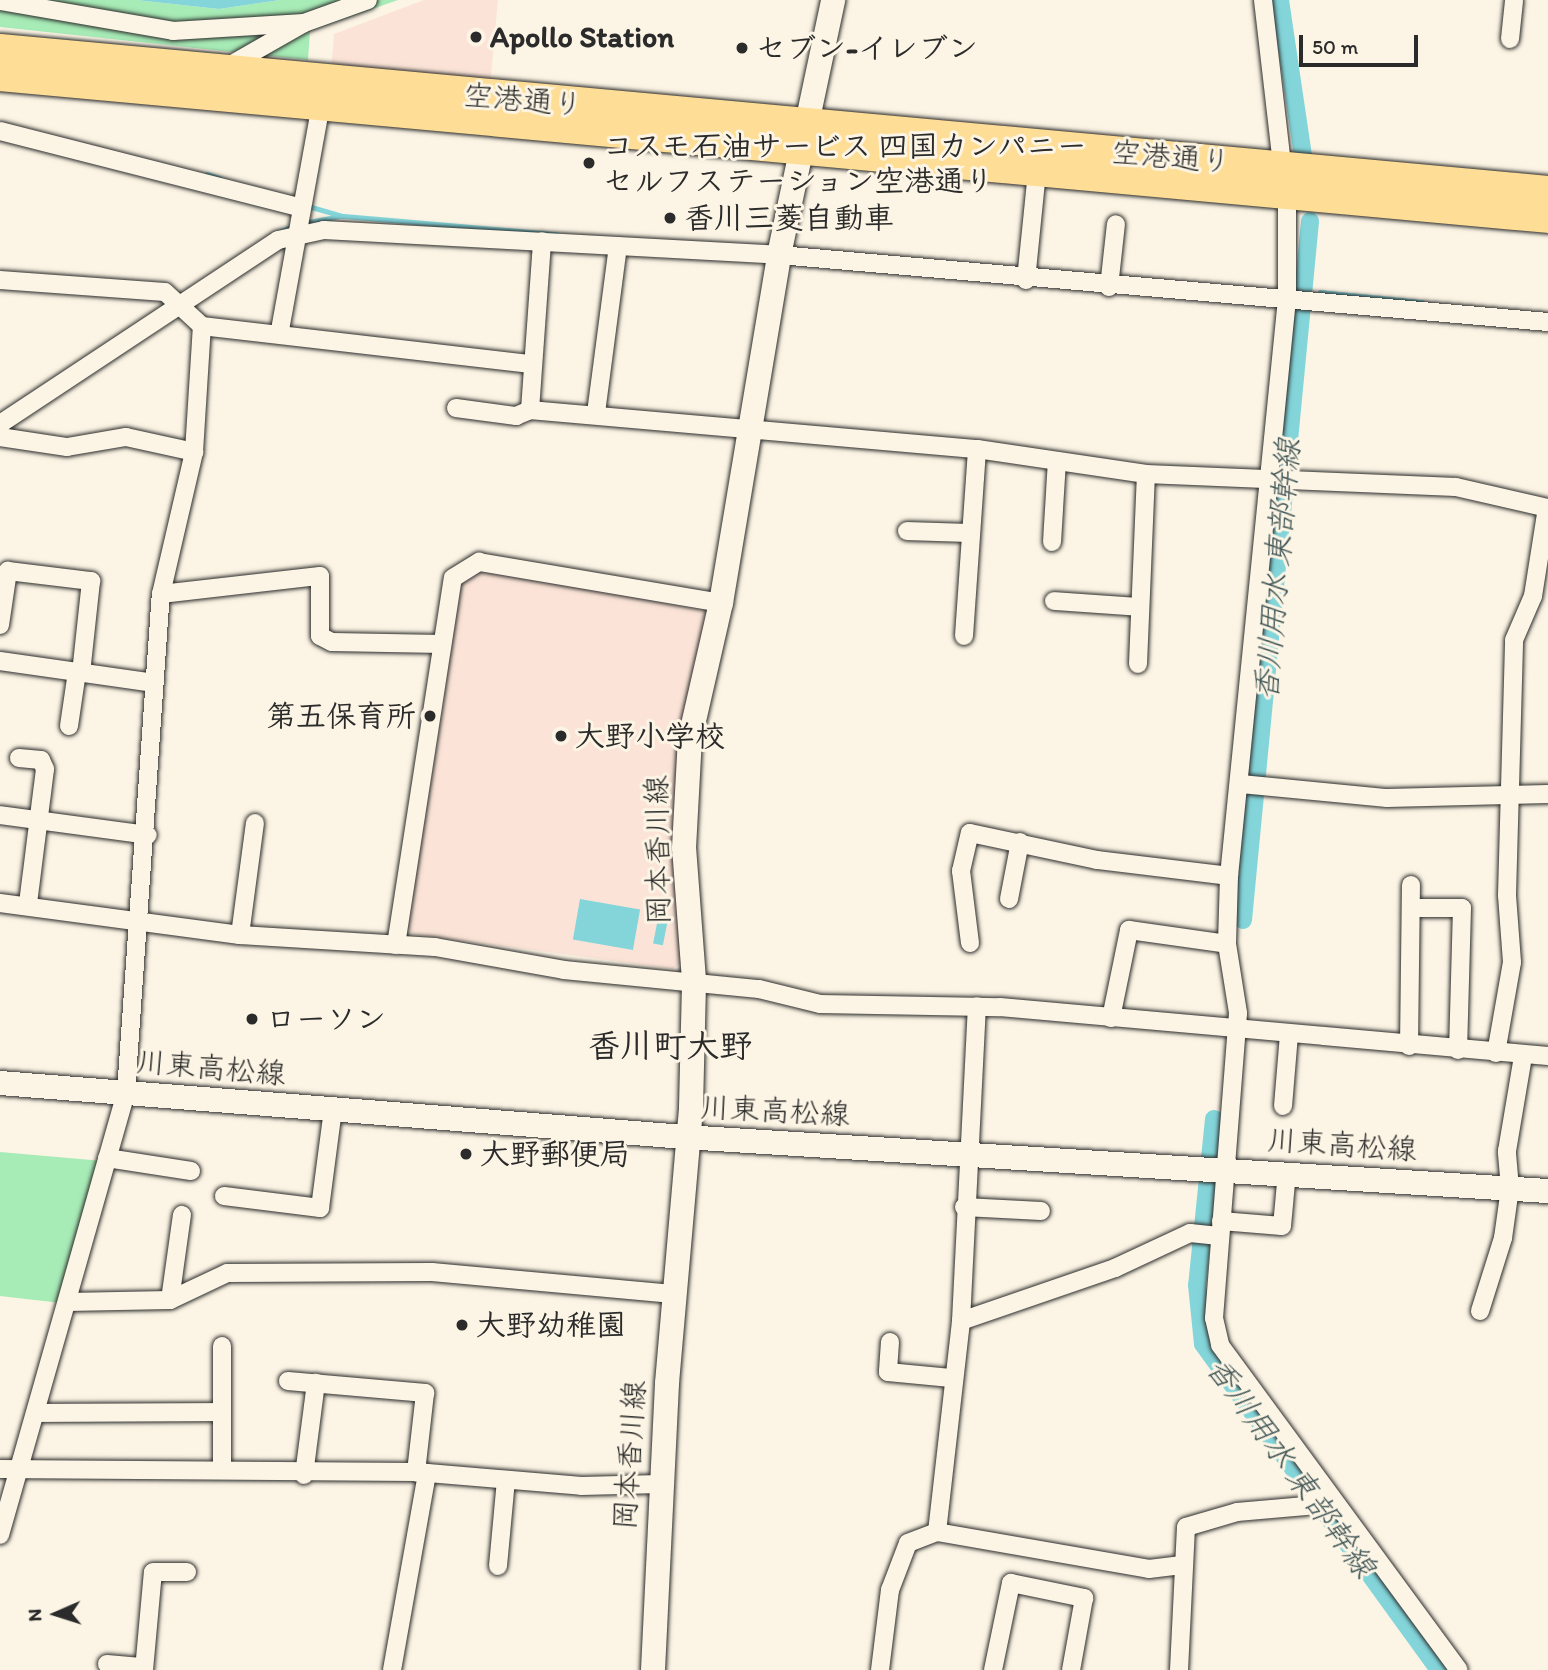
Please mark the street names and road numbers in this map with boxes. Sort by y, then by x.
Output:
street label: 空港通り [462,77,584,123]
street label: 空港通り [1110,134,1232,180]
street label: 岡本香川線 [639,775,677,925]
street label: 川東高松線 [135,1044,287,1092]
street label: 川東高松線 [699,1089,851,1133]
street label: 川東高松線 [1266,1122,1418,1168]
street label: 岡本香川線 [607,1379,653,1531]

